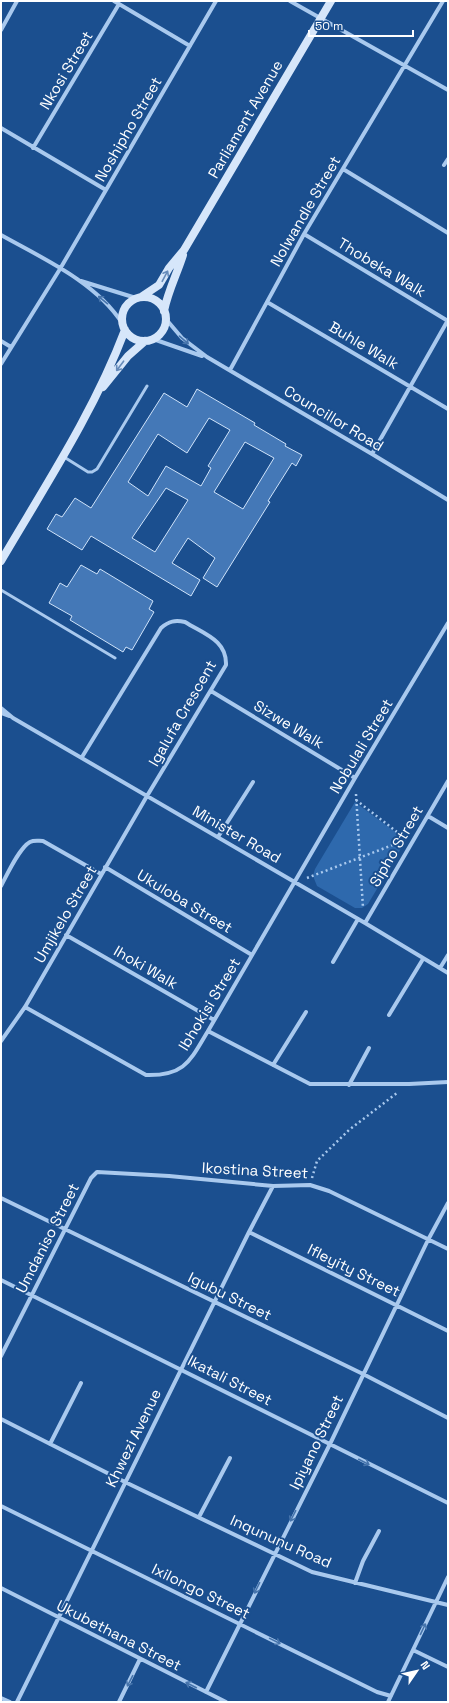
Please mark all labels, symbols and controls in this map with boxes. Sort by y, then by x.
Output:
scale bar [309,12,413,38]
text: 50 m [315,18,343,34]
street label: Nkosi Street [35,27,97,113]
street label: Parliament Avenue [203,56,287,182]
street label: Noshipho Street [90,73,166,185]
street label: Nolwandle Street [266,152,344,270]
street label: Thobeka Walk [334,233,430,301]
one-way arrow [161,270,169,282]
one-way arrow [97,295,108,304]
street label: Buhle Walk [326,317,402,373]
one-way arrow [179,335,189,344]
one-way arrow [116,360,124,371]
street label: Councillor Road [281,381,387,455]
street label: Igalufa Crescent [144,657,220,769]
street label: Nobulali Street [325,695,397,797]
street label: Sizwe Walk [250,696,328,752]
street label: Minister Road [189,801,285,867]
street label: Sipho Street [365,802,427,890]
street label: Umjikelo Street [29,862,101,966]
street label: Ukuloba Street [134,865,236,937]
street label: Ihoki Walk [111,941,181,993]
street label: Ibhokisi Street [174,954,244,1054]
street label: Ikostina Street [201,1158,309,1182]
street label: Umdaniso Street [11,1180,83,1296]
street label: Ifleyity Street [304,1239,404,1301]
street label: Igubu Street [185,1268,275,1325]
street label: Ikatali Street [185,1351,275,1409]
street label: Khwezi Avenue [101,1386,165,1490]
street label: Ipiyano Street [285,1391,347,1492]
one-way arrow [358,1459,370,1466]
street label: Inqununu Road [227,1510,335,1572]
one-way arrow [289,1510,296,1522]
street label: Ixilongo Street [149,1559,253,1623]
one-way arrow [253,1582,261,1594]
street label: Ukubethana Street [53,1595,185,1675]
one-way arrow [420,1623,427,1635]
one-way arrow [269,1638,281,1645]
north arrow [397,1651,437,1691]
text: N [417,1658,433,1672]
one-way arrow [126,1674,133,1686]
one-way arrow [186,1681,198,1688]

